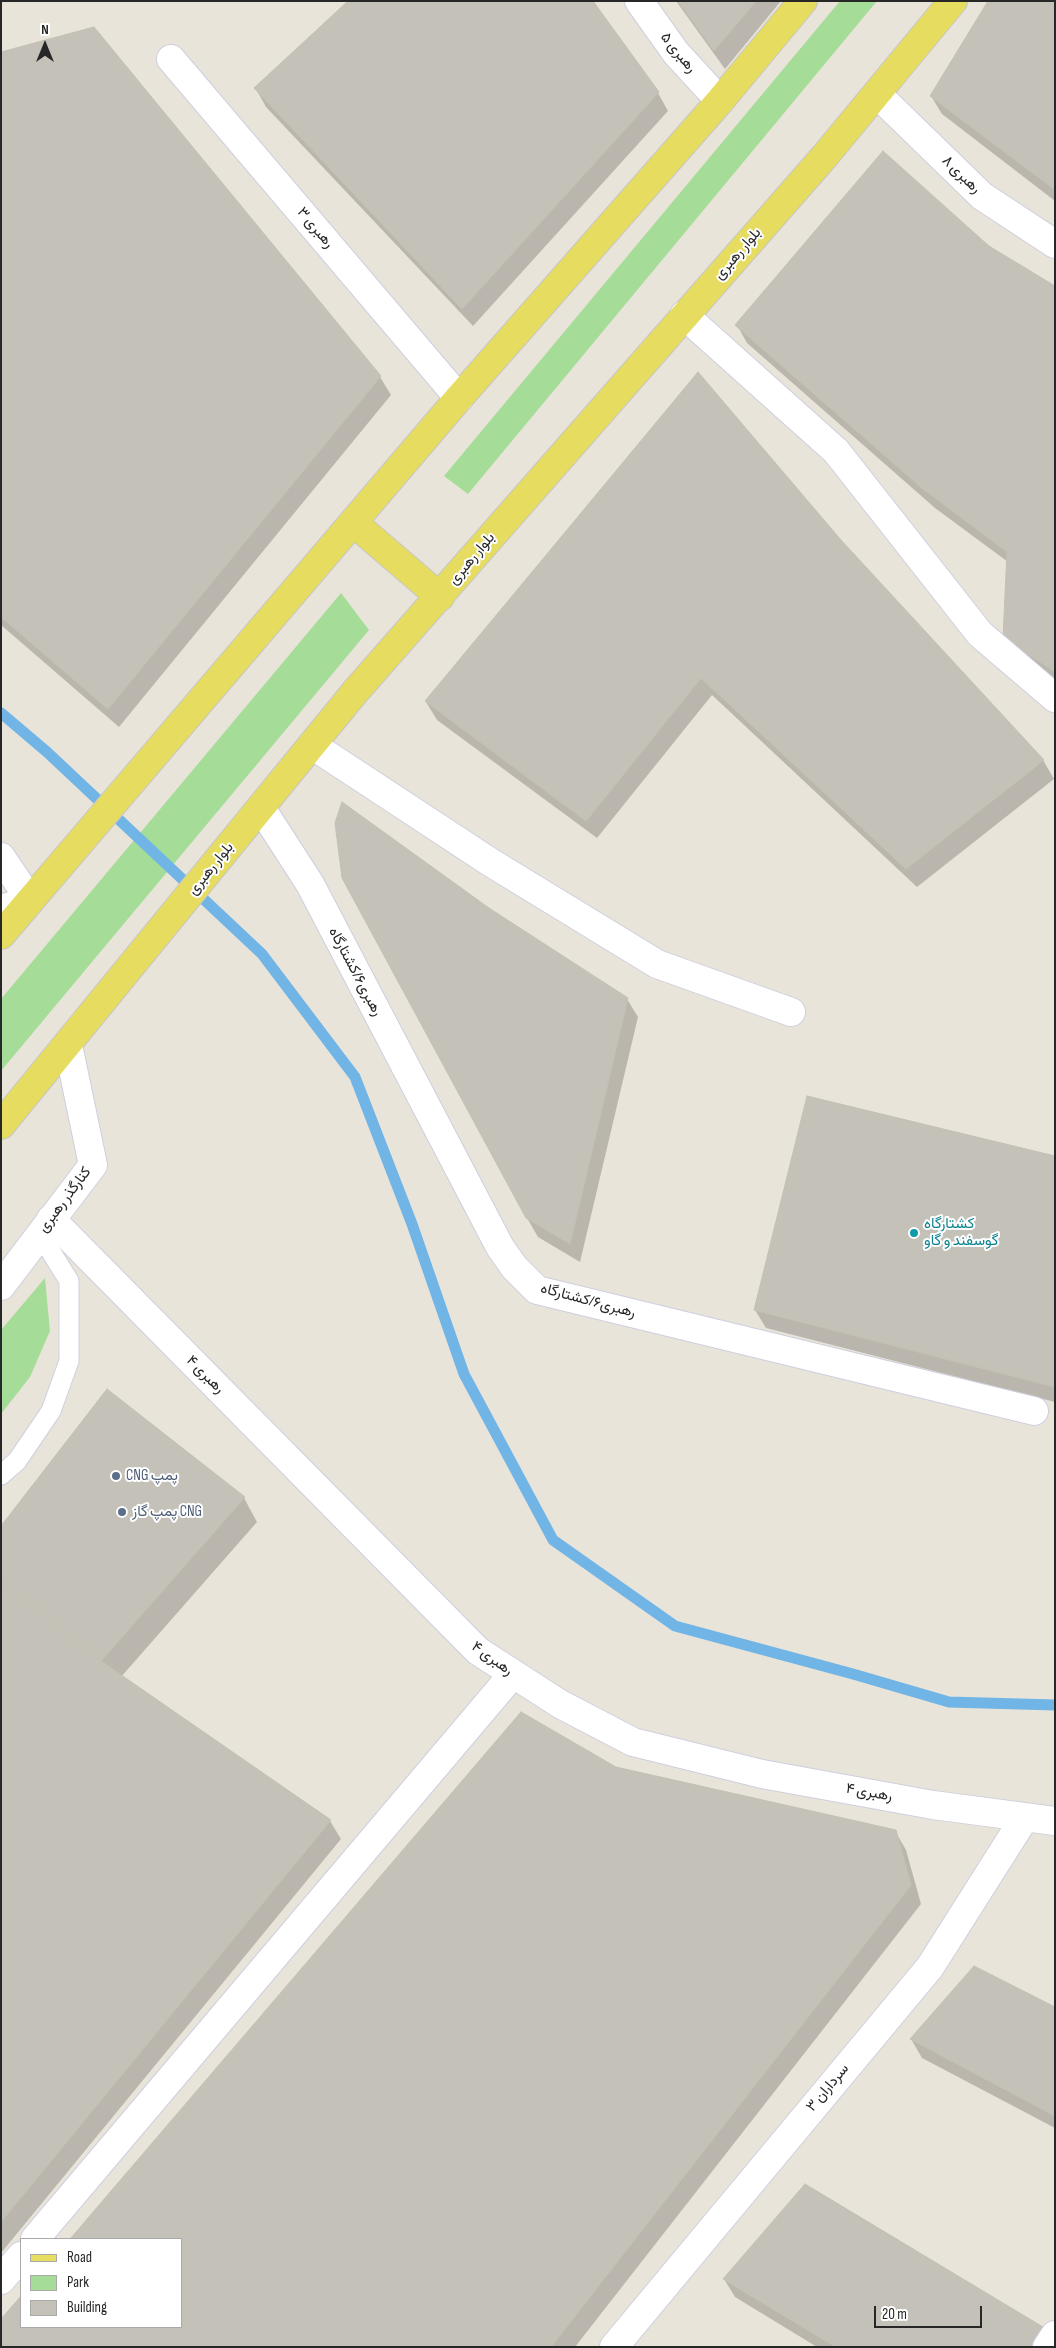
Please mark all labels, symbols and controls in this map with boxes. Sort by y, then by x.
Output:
north arrow [20,20,70,70]
text: N [41,21,49,38]
street label: رهبری ۵ [656,29,700,77]
street label: رهبری ۸ [938,152,984,198]
street label: رهبری ۳ [293,204,337,252]
street label: بلوار رهبری [711,224,765,284]
street label: بلوار رهبری [445,529,499,589]
street label: بلوار رهبری [184,839,238,899]
street label: رهبری۶/کشتارگاه [324,925,386,1019]
street label: کنارگذر رهبری [34,1164,96,1236]
place label: کشتارگاه گوسفند و گاو [924,1215,998,1250]
marker: کشتارگاه گوسفند و گاو [908,1227,920,1239]
street label: رهبری۶/کشتارگاه [538,1280,638,1322]
street label: رهبری ۴ [182,1352,228,1398]
place label: CNG پمپ [126,1467,178,1485]
marker: CNG پمپ [110,1470,122,1482]
place label: پمپ گاز CNG [132,1503,202,1521]
marker: پمپ گاز CNG [116,1506,128,1518]
street label: رهبری ۴ [468,1638,516,1680]
street label: رهبری ۴ [844,1780,894,1806]
street label: سرداران ۳ [803,2060,853,2116]
legend [20,2238,182,2328]
text: Road [67,2248,92,2267]
text: Park [67,2273,89,2292]
scale bar [876,2296,984,2328]
text: Building [67,2298,107,2317]
text: 20 m [882,2305,907,2324]

